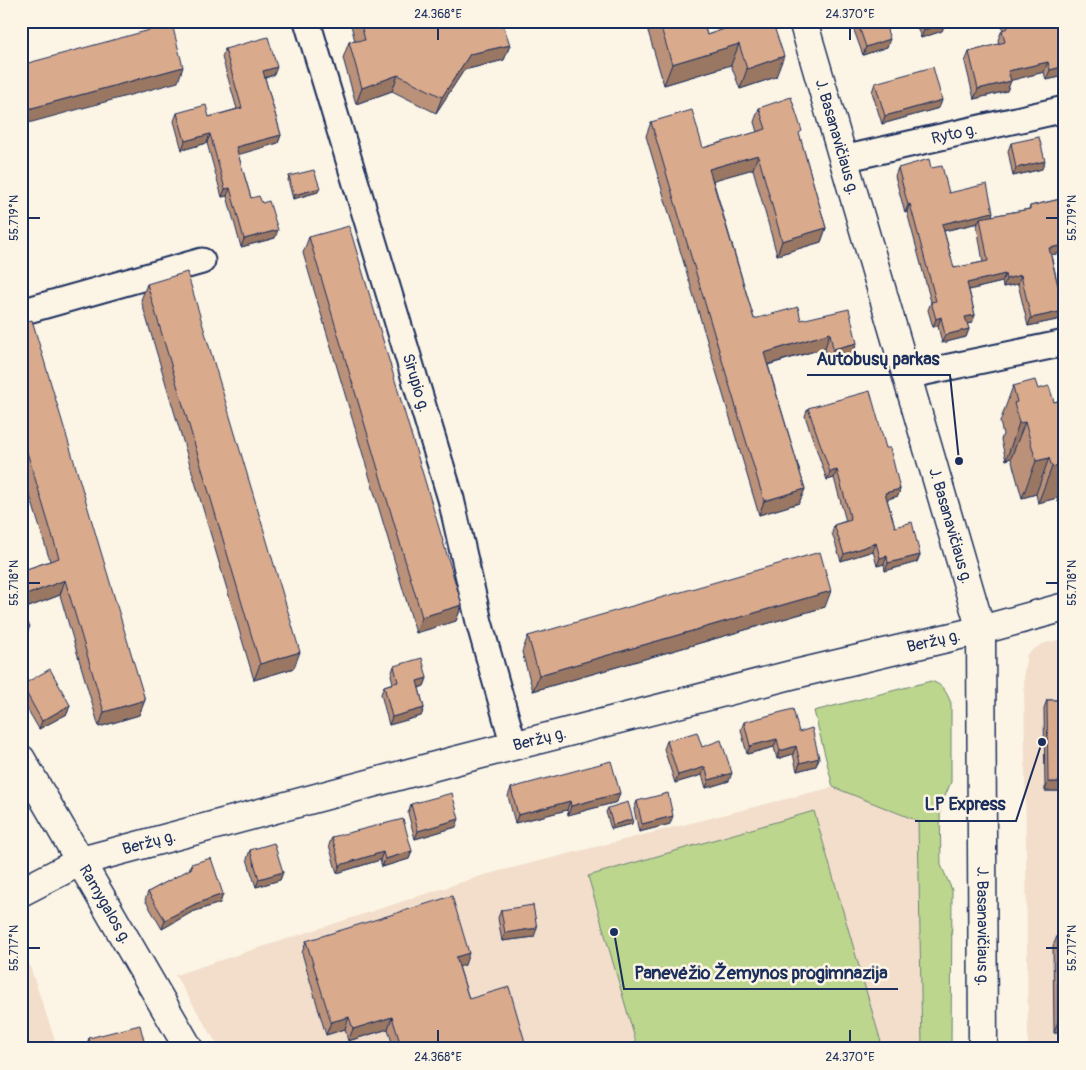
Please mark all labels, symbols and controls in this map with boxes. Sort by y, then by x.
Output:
text: 24.368°E [414,7,462,22]
text: 24.370°E [825,7,875,22]
street label: J. Basanavičiaus g. [811,77,863,197]
street label: Ryto g. [929,119,979,149]
text: 55.719°N [7,195,22,241]
text: 55.719°N [1065,195,1080,241]
callout: Autobusų parkas [807,342,950,375]
text: Autobusų parkas [816,348,941,371]
street label: Sirupio g. [398,351,434,415]
street label: J. Basanavičiaus g. [924,466,977,586]
text: 55.718°N [7,560,22,606]
text: 55.718°N [1065,560,1080,606]
street label: Beržų g. [905,625,962,657]
street label: Beržų g. [511,723,568,756]
callout: LP Express [915,788,1016,821]
text: LP Express [925,793,1006,816]
street label: Beržų g. [120,826,178,859]
street label: Ramygalos g. [75,861,136,947]
street label: J. Basanavičiaus g. [972,867,993,986]
text: 55.717°N [7,925,22,971]
text: 55.717°N [1065,925,1080,971]
callout: Panevėžio Žemynos progimnazija [624,956,898,989]
text: Panevėžio Žemynos progimnazija [634,962,888,985]
text: 24.368°E [414,1050,462,1065]
text: 24.370°E [825,1050,875,1065]

